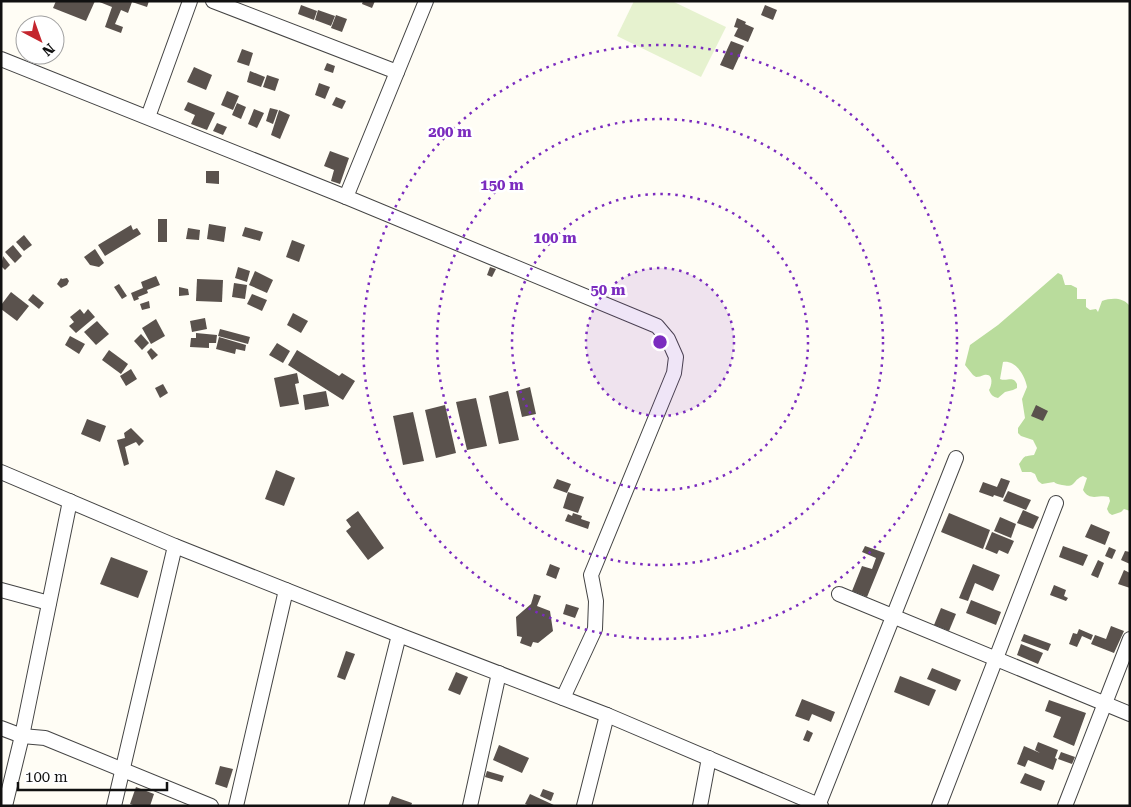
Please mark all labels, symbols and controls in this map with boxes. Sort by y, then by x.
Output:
north arrow [15,15,65,65]
text: N [39,40,58,60]
text: 200 m [428,123,472,141]
text: 150 m [480,176,524,194]
text: 100 m [533,229,577,247]
text: 50 m [590,281,626,299]
centre of rings [651,333,669,351]
scale bar [18,760,166,792]
text: 100 m [25,768,68,786]

